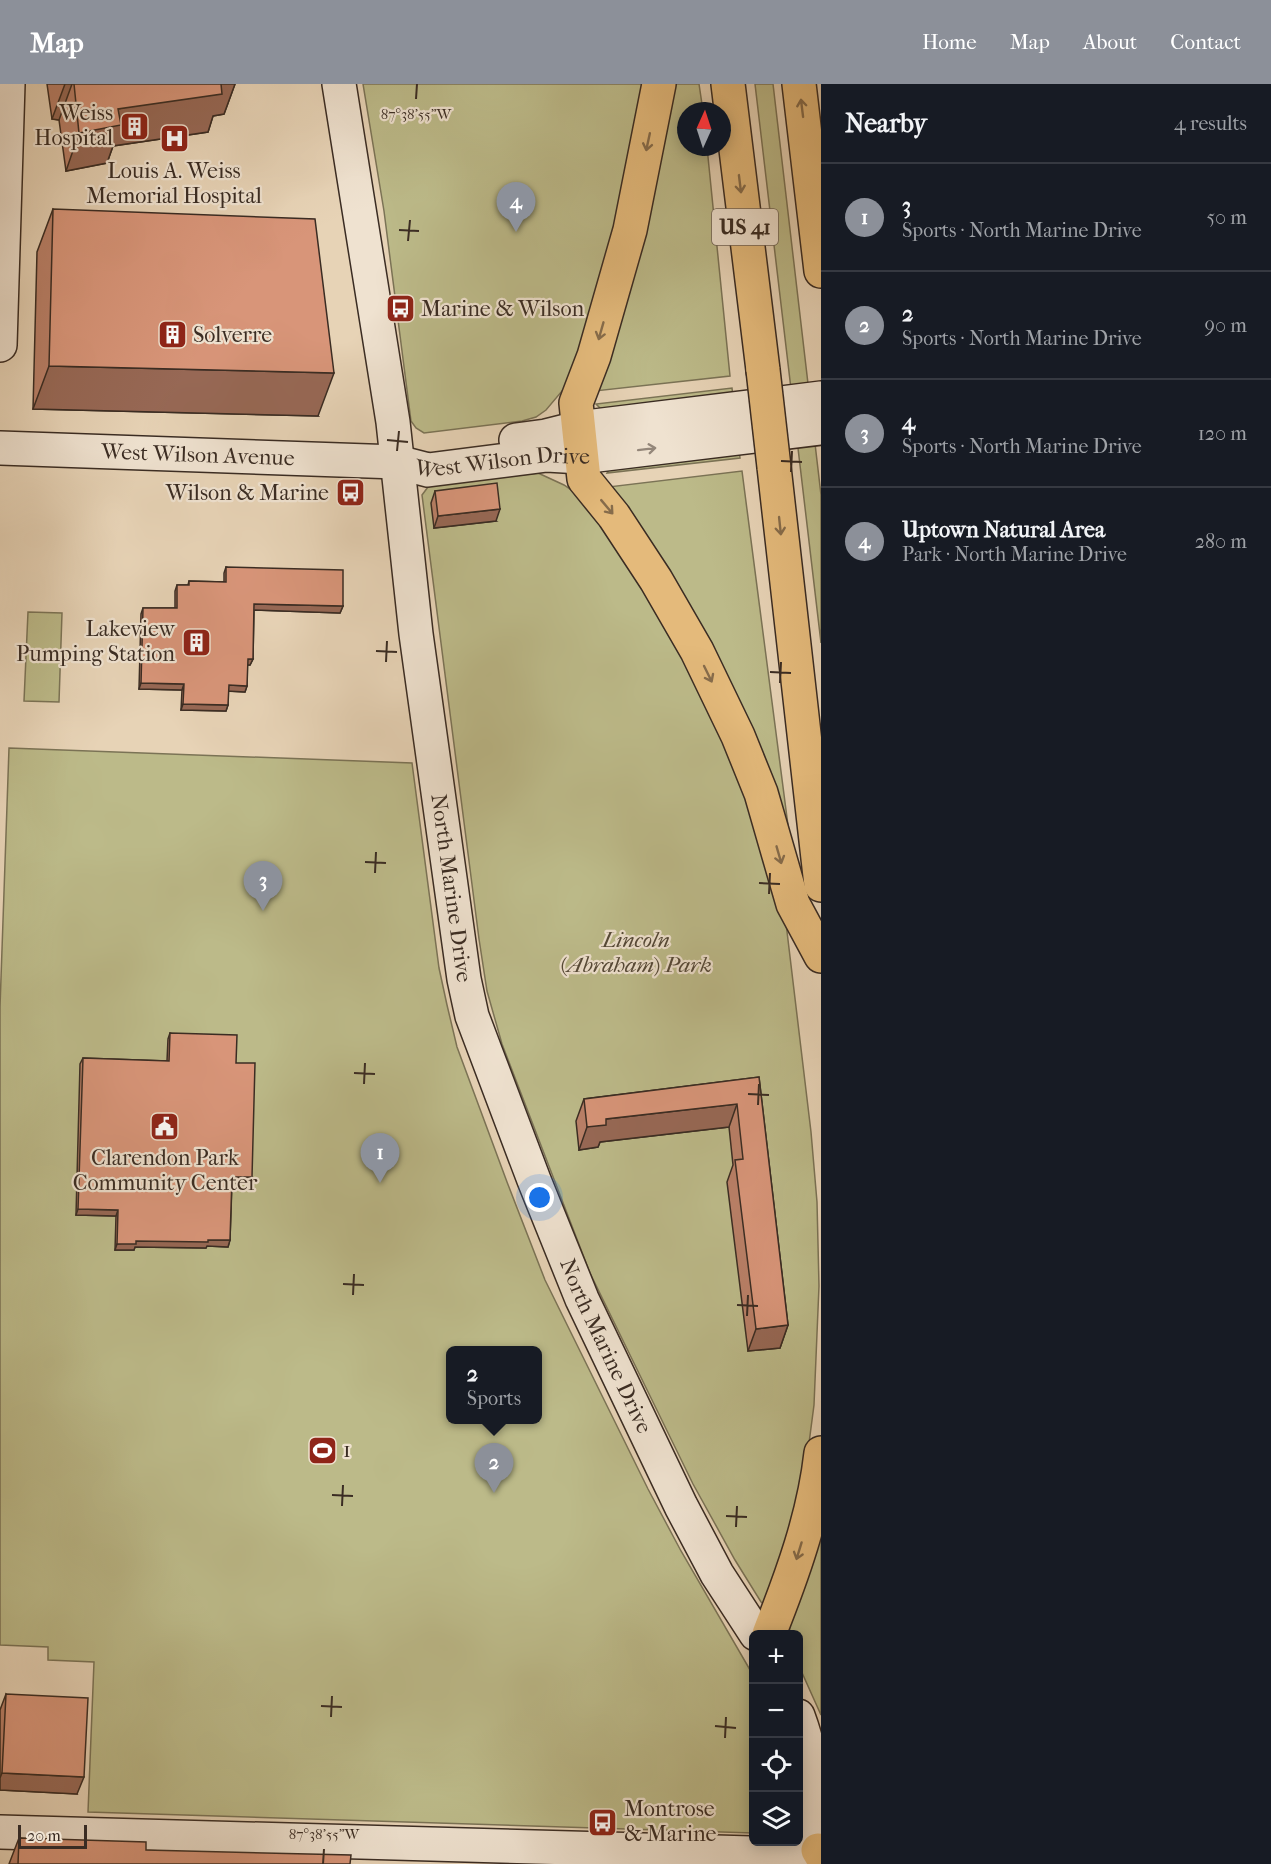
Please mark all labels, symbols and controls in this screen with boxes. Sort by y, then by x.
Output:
text: Map [30,26,84,59]
text: Home [922,30,977,54]
text: Map [1010,30,1050,54]
text: About [1083,30,1137,54]
text: Contact [1170,30,1241,54]
one-way arrow [796,99,807,119]
place label: Weiss Hospital [34,100,113,151]
north arrow [677,102,731,156]
text: 87°38'55"W [381,105,453,123]
text: Nearby [845,108,927,139]
building icon: Weiss Hospital [118,110,150,142]
text: 4 results [1174,112,1247,135]
hospital icon: Louis A. Weiss Memorial Hospital [158,123,190,155]
one-way arrow [642,132,654,151]
place label: Louis A. Weiss Memorial Hospital [86,158,262,209]
one-way arrow [735,173,746,193]
pin: 4 [496,182,536,232]
text: 3 [902,193,911,219]
text: 1 [861,206,868,229]
text: 50 m [1206,206,1247,229]
road number: US 41 [712,209,778,245]
text: Sports · North Marine Drive [902,219,1142,242]
bus stop icon: Marine & Wilson [384,293,416,325]
place label: Marine & Wilson [421,296,584,322]
text: 2 [902,301,913,327]
text: 2 [859,314,870,337]
text: 90 m [1205,314,1247,337]
building icon: Solverre [156,319,188,351]
one-way arrow [595,321,607,340]
place label: Solverre [193,322,272,348]
text: Sports · North Marine Drive [902,327,1142,350]
text: 4 [902,409,915,435]
text: 3 [860,422,869,445]
text: 120 m [1198,422,1247,445]
text: Sports · North Marine Drive [902,435,1142,458]
street label: West Wilson Avenue [100,439,295,471]
street label: West Wilson Drive [411,441,591,485]
one-way arrow [636,444,656,455]
bus stop icon: Wilson & Marine [334,477,366,509]
place label: Wilson & Marine [165,480,329,506]
one-way arrow [600,499,614,514]
one-way arrow [775,515,786,535]
text: Uptown Natural Area [902,517,1105,543]
text: 4 [859,530,870,553]
text: 280 m [1195,530,1247,553]
text: Park · North Marine Drive [902,543,1127,566]
place label: Lakeview Pumping Station [16,616,176,667]
building icon: Lakeview Pumping Station [180,626,212,658]
one-way arrow [702,664,714,682]
street label: North Marine Drive [425,792,477,984]
one-way arrow [774,845,785,864]
pin: 3 [244,862,282,911]
park label: Lincoln (Abraham) Park [560,927,712,978]
public building icon: Clarendon Park Community Center [149,1110,181,1142]
pin: 1 [360,1134,400,1183]
place label: Clarendon Park Community Center [73,1145,258,1196]
your location [525,1183,554,1212]
street label: North Marine Drive [554,1255,657,1438]
popup [446,1346,542,1424]
text: 2 [467,1361,478,1387]
text: Sports [467,1387,521,1410]
sports icon: 1 [306,1434,338,1466]
place label: 1 [343,1437,351,1463]
pin: 2 [474,1444,514,1493]
one-way arrow [793,1541,804,1560]
map controls [749,1630,803,1846]
button: + [749,1630,803,1684]
button: − [749,1684,803,1738]
button: locate [749,1738,803,1792]
button: layers [749,1792,803,1846]
place label: Montrose & Marine [624,1796,717,1847]
bus stop icon: Montrose & Marine [587,1806,619,1838]
scale bar [18,1822,87,1850]
text: 87°38'55"W [289,1825,361,1843]
text: 20 m [27,1826,61,1845]

